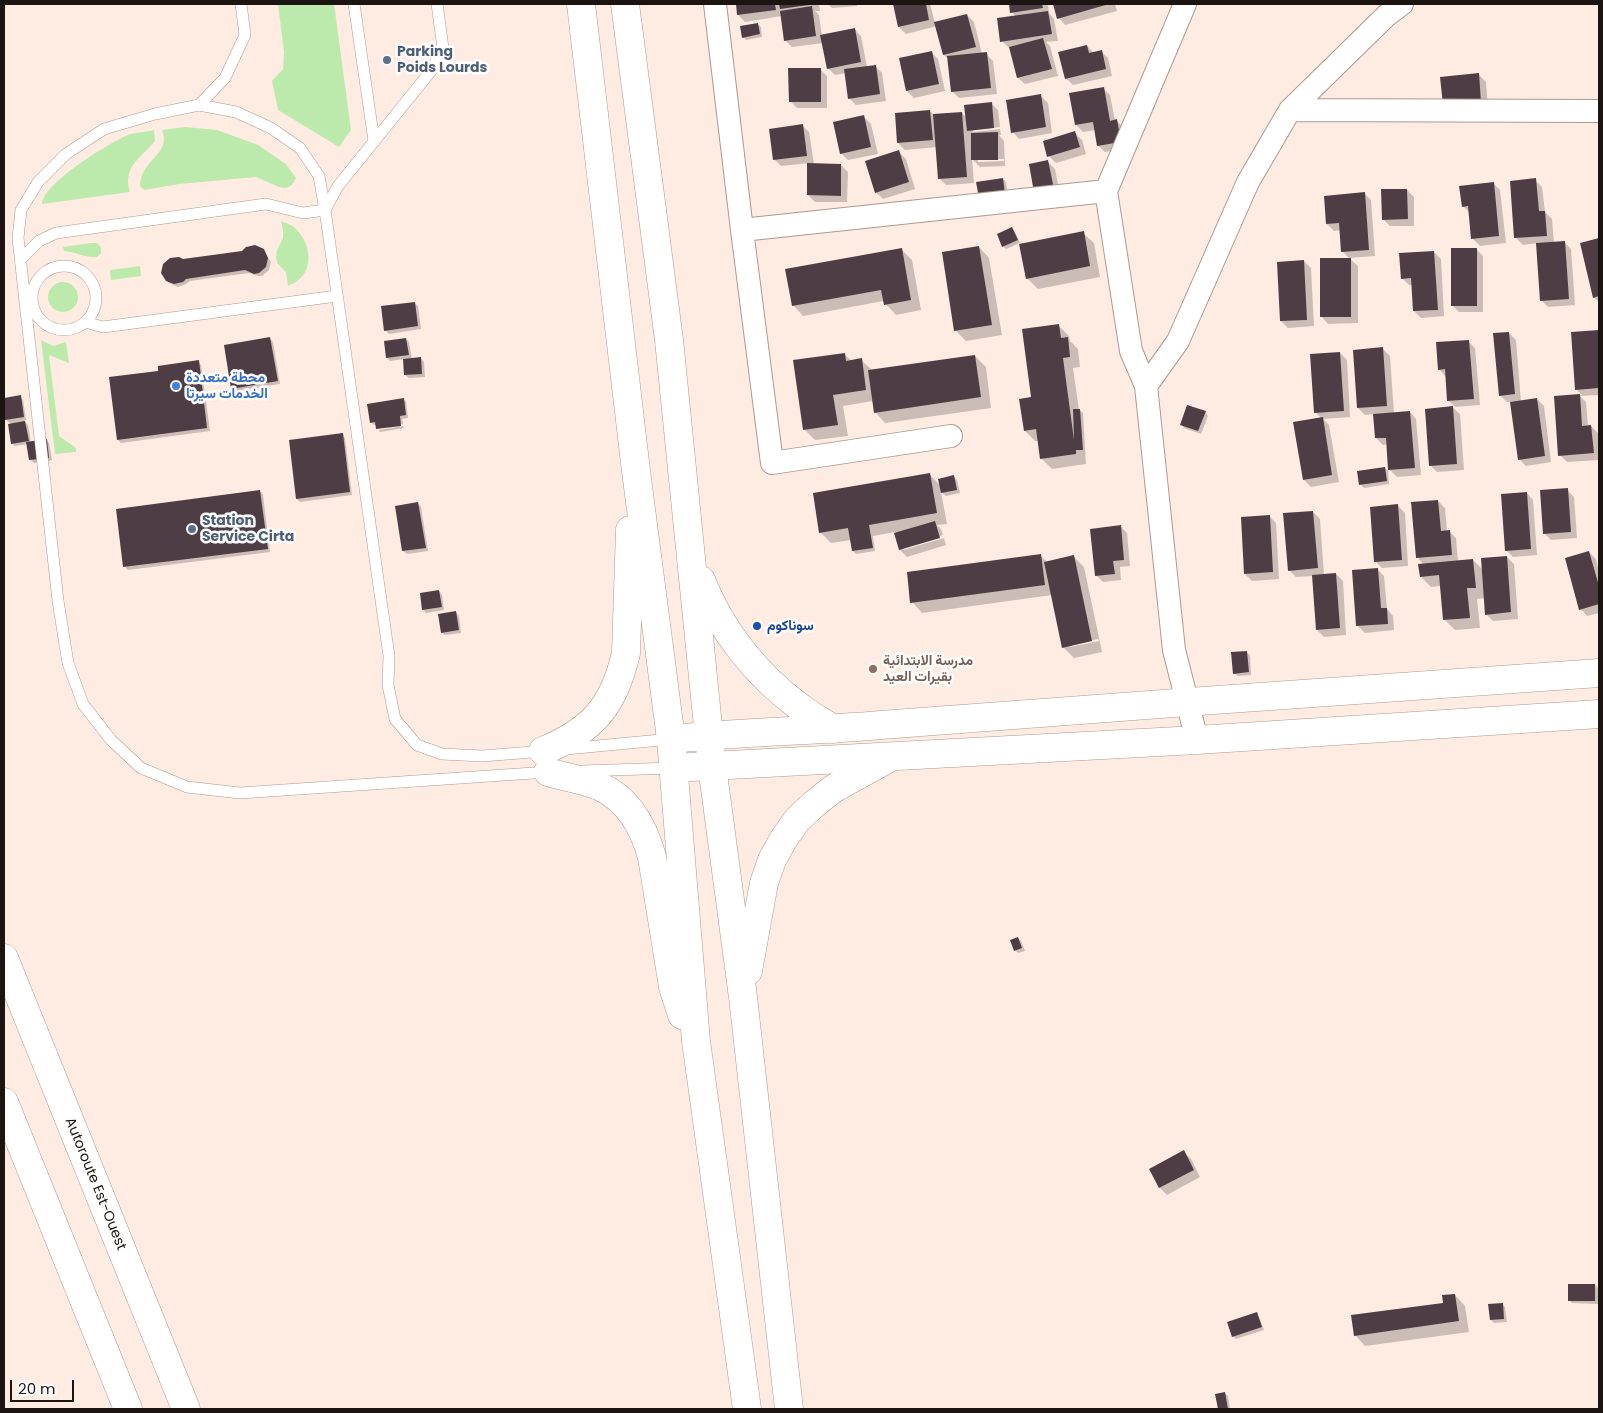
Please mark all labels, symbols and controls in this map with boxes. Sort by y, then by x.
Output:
place label: Parking Poids Lourds [397,44,487,76]
marker: Parking Poids Lourds [381,54,393,66]
place label: محطة متعددة الخدمات سيرتا [186,370,268,402]
marker: محطة متعددة الخدمات سيرتا [170,380,182,392]
place label: Station Service Cirta [202,513,294,546]
marker: Station Service Cirta [186,523,198,535]
place label: سوناكوم [767,618,814,634]
marker: سوناكوم [751,620,763,632]
place label: مدرسة الابتدائية بقيرات العيد [883,653,973,686]
marker: مدرسة الابتدائية بقيرات العيد [867,663,879,675]
street label: Autoroute Est-Ouest [61,1115,129,1253]
scale bar [12,1370,76,1402]
text: 20 m [18,1378,56,1399]

